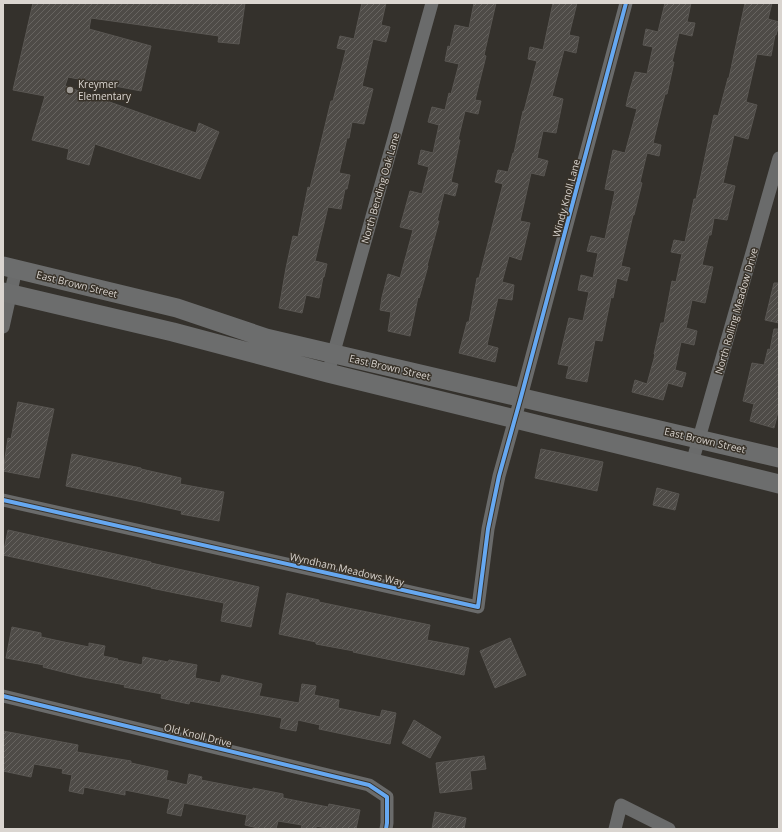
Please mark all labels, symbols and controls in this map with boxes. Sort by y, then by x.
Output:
place label: Kreymer Elementary [78,77,132,103]
marker: Kreymer Elementary [65,85,75,95]
street label: North Bending Oak Lane [357,131,403,245]
street label: Windy Knoll Lane [549,157,583,238]
street label: North Rolling Meadow Drive [711,246,761,376]
street label: East Brown Street [35,267,119,301]
street label: East Brown Street [348,351,432,383]
street label: East Brown Street [663,424,747,456]
street label: Wyndham Meadows Way [288,549,407,589]
street label: Old Knoll Drive [163,720,234,750]

